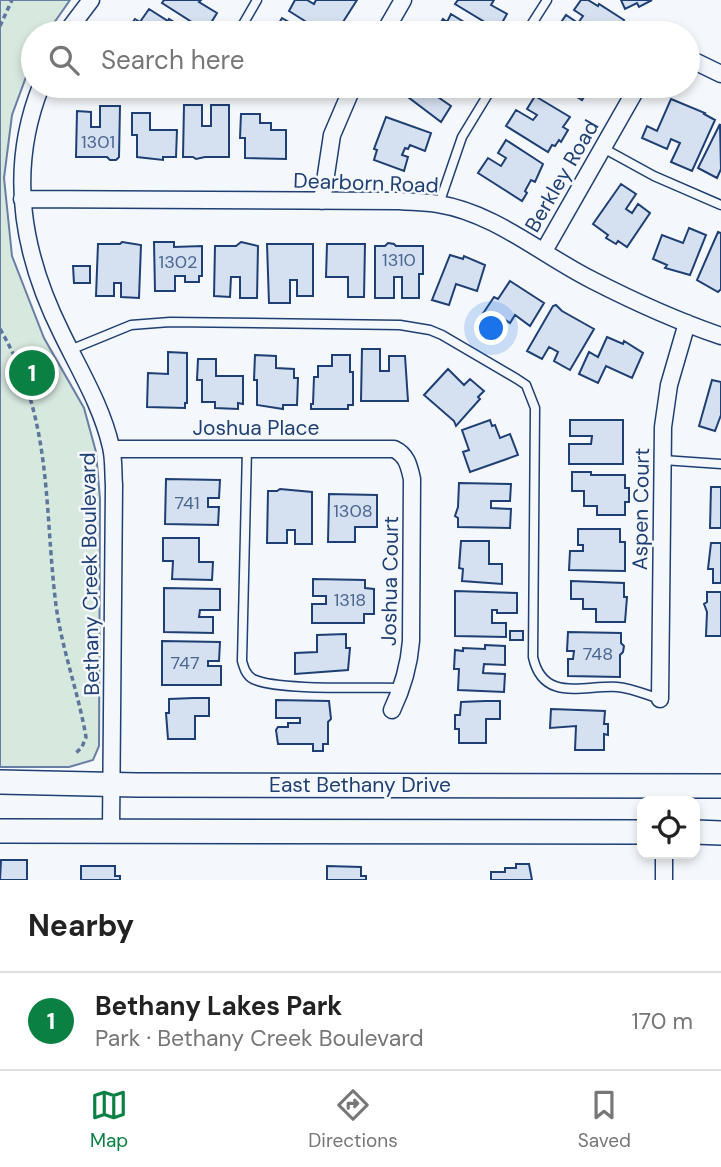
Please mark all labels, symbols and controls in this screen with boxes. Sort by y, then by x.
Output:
search box [21,21,700,98]
icon: search [45,41,83,79]
text: Search here [101,43,244,77]
street label: Berkley Road [519,115,605,237]
house number: 1301 [81,130,115,154]
street label: Dearborn Road [293,166,439,200]
house number: 1310 [382,248,416,272]
house number: 1302 [159,250,197,274]
your location [474,311,508,345]
pin: 1 [9,347,55,399]
street label: Joshua Place [193,414,319,442]
street label: Aspen Court [626,447,656,571]
street label: Bethany Creek Boulevard [74,452,106,696]
house number: 741 [174,491,200,515]
house number: 1308 [333,499,373,523]
street label: Joshua Court [375,516,405,646]
house number: 1318 [334,588,366,612]
house number: 748 [583,642,613,666]
house number: 747 [170,651,200,675]
street label: East Bethany Drive [269,771,451,799]
map controls [637,796,700,859]
button: locate [637,796,700,859]
text: Nearby [28,906,134,945]
text: Bethany Lakes Park [95,989,342,1023]
text: 1 [47,1006,55,1036]
text: 170 m [632,1006,693,1036]
text: Park · Bethany Creek Boulevard [95,1023,424,1053]
tab: Map [90,1086,128,1153]
tab: Directions [308,1086,398,1153]
tab: Saved [578,1086,631,1153]

